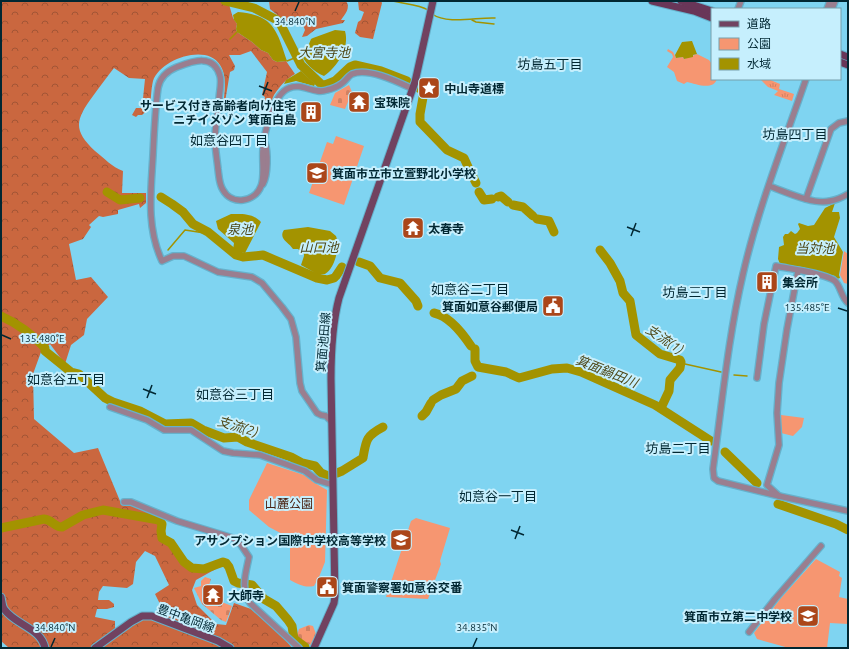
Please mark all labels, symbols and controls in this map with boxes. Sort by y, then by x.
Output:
legend [711,8,841,80]
text: 34.840°N [274,16,316,27]
text: 道路 [747,17,771,30]
text: 公園 [747,37,771,50]
water label: 大宮寺池 [298,45,352,59]
district label: 坊島五丁目 [517,57,583,71]
text: 水域 [747,57,771,70]
place icon: 中山寺道標 [416,75,442,101]
place label: 中山寺道標 [444,82,504,95]
temple icon: 宝珠院 [346,89,372,115]
place label: 宝珠院 [374,96,410,109]
place label: サービス付き高齢者向け住宅 ニチイメゾン 箕面白島 [140,99,296,126]
building icon: サービス付き高齢者向け住宅 ニチイメゾン 箕面白島 [298,99,324,125]
district label: 坊島四丁目 [762,127,828,141]
district label: 如意谷四丁目 [190,133,268,147]
school or university icon: 箕面市立市立萱野北小学校 [304,160,330,186]
place label: 箕面市立市立萱野北小学校 [332,167,476,180]
temple icon: 太春寺 [400,215,426,241]
water label: 泉池 [227,222,255,236]
place label: 太春寺 [428,222,464,235]
water label: 山口池 [299,240,340,254]
water label: 当対池 [795,241,836,255]
building icon: 集会所 [754,269,780,295]
place label: 集会所 [782,276,818,289]
district label: 如意谷二丁目 [431,282,509,296]
district label: 坊島三丁目 [662,285,728,299]
public building icon: 箕面如意谷郵便局 [540,293,566,319]
place label: 箕面如意谷郵便局 [442,300,538,313]
text: 135.485°E [784,302,830,313]
street label: 箕面池田線 [314,312,332,372]
water label: 支流(1) [643,322,686,357]
text: 135.480°E [19,333,65,344]
water label: 箕面鍋田川 [574,352,642,390]
district label: 如意谷五丁目 [27,372,105,386]
district label: 如意谷三丁目 [196,387,274,401]
water label: 支流(2) [216,414,260,439]
district label: 坊島二丁目 [645,441,711,455]
district label: 如意谷一丁目 [459,489,537,503]
park label: 山麓公園 [265,497,313,510]
school or university icon: アサンプション国際中学校高等学校 [388,527,414,553]
place label: アサンプション国際中学校高等学校 [194,534,386,547]
public building icon: 箕面警察署如意谷交番 [314,574,340,600]
place label: 箕面警察署如意谷交番 [342,581,463,594]
temple icon: 大師寺 [200,582,226,608]
place label: 大師寺 [228,589,264,602]
street label: 豊中亀岡線 [156,602,216,634]
school or university icon: 箕面市立第二中学校 [795,603,821,629]
place label: 箕面市立第二中学校 [684,610,792,623]
text: 34.840°N [34,622,76,633]
text: 34.835°N [456,622,498,633]

